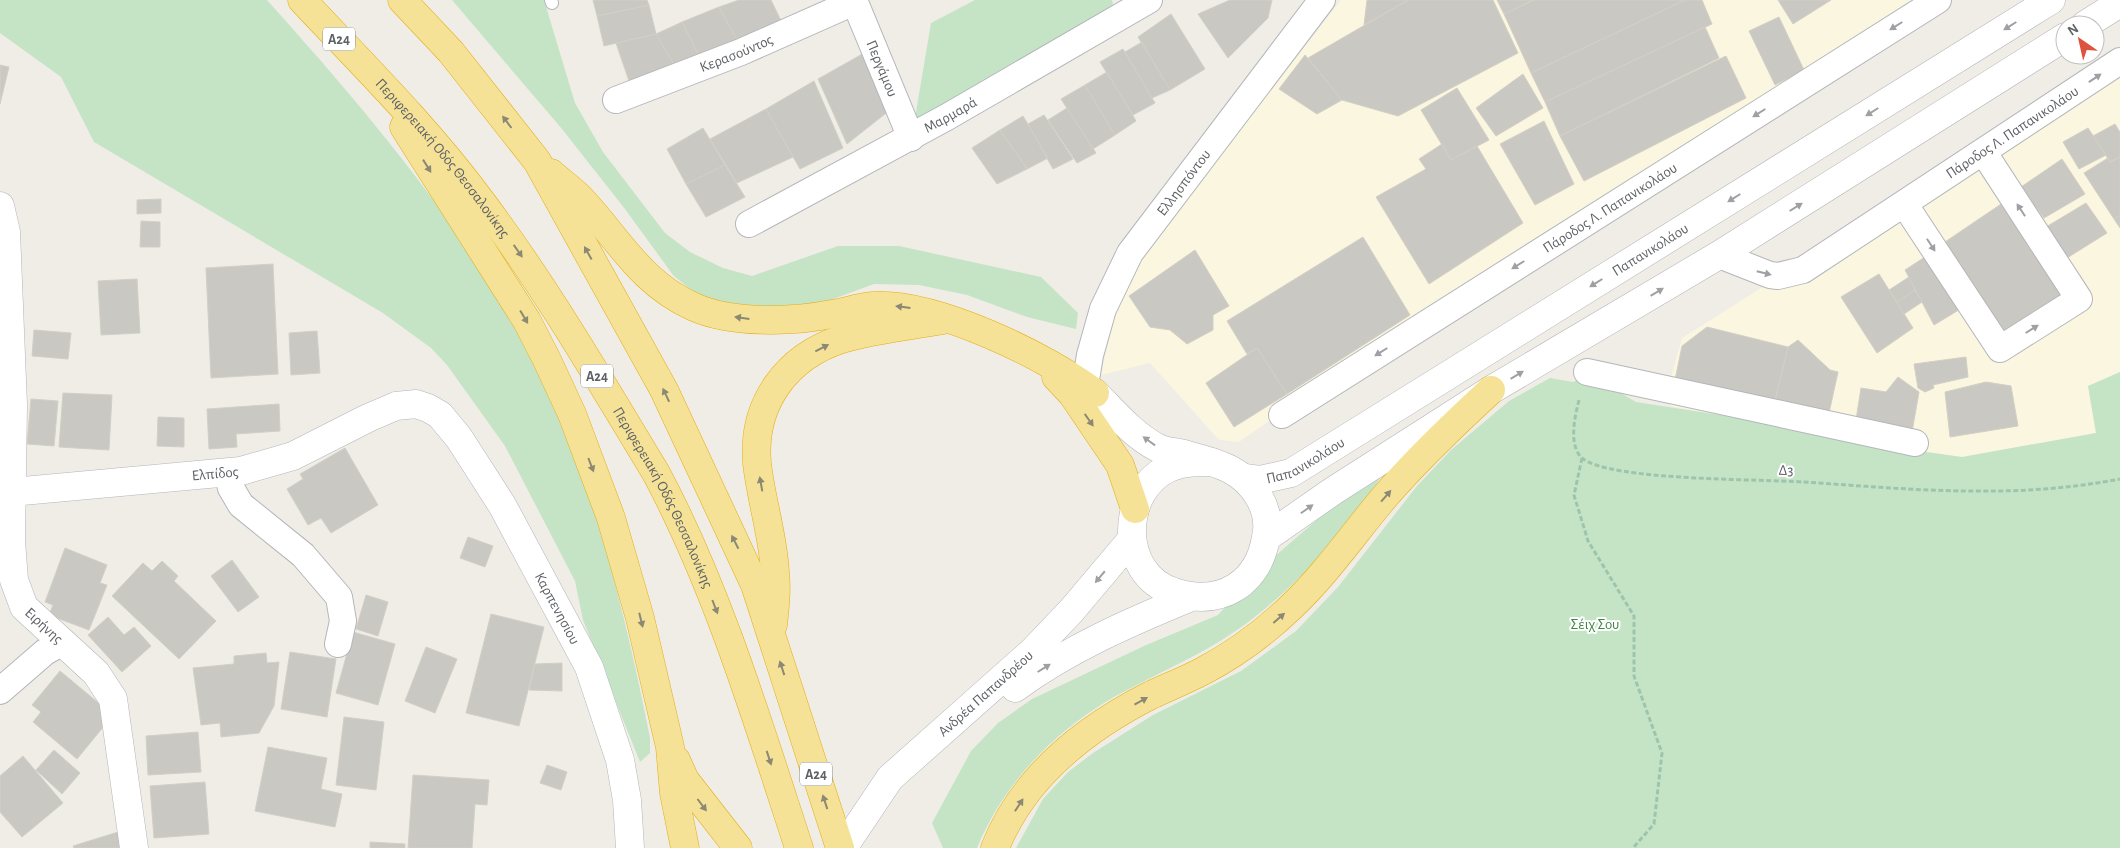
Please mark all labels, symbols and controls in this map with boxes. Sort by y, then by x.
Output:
north arrow [2055,15,2105,65]
one-way arrow [1890,21,1903,30]
one-way arrow [2003,21,2016,30]
text: N [2065,22,2081,39]
road number: Α24 [323,28,355,50]
street label: Κερασούντος [698,32,775,75]
street label: Περγάμου [863,38,900,99]
one-way arrow [2089,73,2102,83]
street label: Περιφερειακή Οδός Θεσσαλονίκης [373,76,513,241]
street label: Πάροδος Λ. Παπανικολάου [1943,83,2081,182]
street label: Μαρμαρά [922,94,980,136]
one-way arrow [1865,107,1879,116]
one-way arrow [1753,108,1766,117]
one-way arrow [502,116,513,129]
street label: Ελλησπόντου [1154,147,1214,219]
one-way arrow [423,159,432,172]
street label: Πάροδος Λ. Παπανικολάου [1539,159,1681,257]
one-way arrow [1727,193,1741,202]
one-way arrow [1789,202,1802,212]
one-way arrow [2016,203,2026,216]
street label: Παπανικολάου [1610,218,1692,280]
one-way arrow [1927,238,1936,252]
one-way arrow [513,244,523,258]
one-way arrow [584,245,592,260]
one-way arrow [1512,261,1525,270]
one-way arrow [1757,270,1772,278]
one-way arrow [1589,279,1603,288]
one-way arrow [1651,287,1664,296]
one-way arrow [894,303,910,311]
one-way arrow [520,311,529,324]
one-way arrow [733,314,749,322]
one-way arrow [2026,324,2039,334]
one-way arrow [815,344,829,352]
one-way arrow [1375,348,1388,357]
road number: Α24 [581,364,613,388]
one-way arrow [1511,370,1524,379]
one-way arrow [662,388,670,402]
street label: Περιφερειακή Οδός Θεσσαλονίκης [610,404,715,590]
one-way arrow [1084,413,1094,427]
street label: Παπανικολάου [1265,435,1347,486]
one-way arrow [1143,436,1156,447]
one-way arrow [587,458,595,473]
street label: Δ3 [1778,463,1794,478]
street label: Ελπίδος [191,464,239,483]
one-way arrow [756,476,764,492]
one-way arrow [1380,490,1392,502]
one-way arrow [1300,504,1313,514]
one-way arrow [731,535,739,549]
street label: Καρπενησίου [532,570,582,647]
one-way arrow [1095,570,1106,583]
one-way arrow [711,599,719,614]
street label: Ειρήνης [22,605,66,647]
one-way arrow [637,612,645,627]
one-way arrow [1273,612,1286,623]
park label: Σέιχ Σου [1570,617,1620,632]
street label: Ανδρέα Παπανδρέου [935,648,1036,739]
one-way arrow [778,660,786,675]
one-way arrow [1037,663,1050,673]
one-way arrow [1133,697,1148,705]
one-way arrow [766,751,774,766]
road number: Α24 [800,762,832,786]
one-way arrow [821,794,828,809]
one-way arrow [697,798,708,811]
one-way arrow [1014,799,1023,812]

